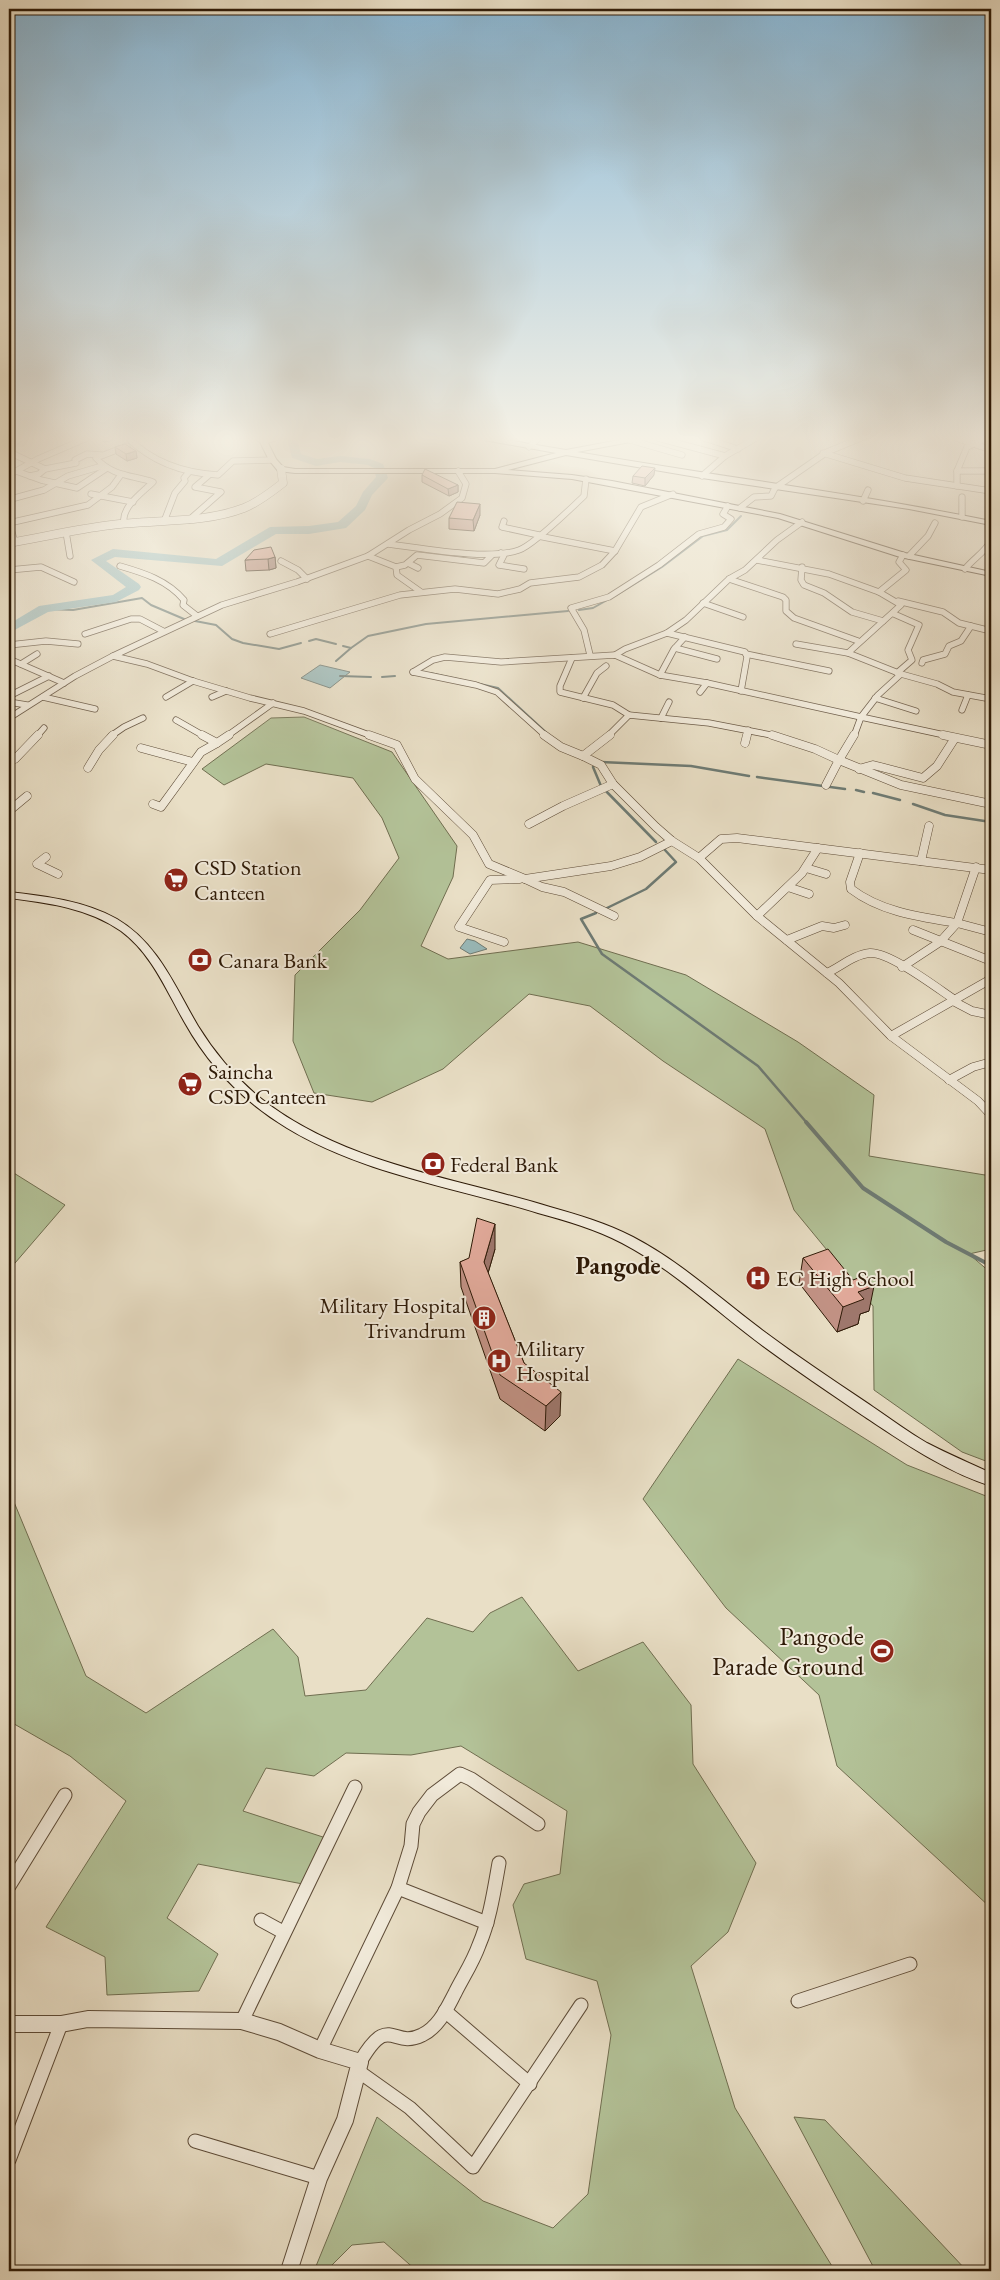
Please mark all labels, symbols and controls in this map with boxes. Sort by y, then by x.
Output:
place label: CSD Station Canteen [194,853,302,907]
supermarket icon: CSD Station Canteen [163,867,189,893]
place label: Canara Bank [218,946,328,975]
bank icon: Canara Bank [187,947,213,973]
place label: Saincha CSD Canteen [208,1057,327,1111]
supermarket icon: Saincha CSD Canteen [177,1071,203,1097]
place label: Federal Bank [450,1150,559,1179]
bank icon: Federal Bank [420,1151,446,1177]
district label: Pangode [576,1250,660,1282]
place label: EC High School [776,1264,914,1293]
hospital icon: EC High School [745,1265,771,1291]
place label: Military Hospital Trivandrum [319,1291,466,1345]
building icon: Military Hospital Trivandrum [471,1305,497,1331]
place label: Military Hospital [516,1334,590,1388]
hospital icon: Military Hospital [486,1348,512,1374]
place label: Pangode Parade Ground [712,1619,865,1683]
sports icon: Pangode Parade Ground [869,1638,895,1664]

